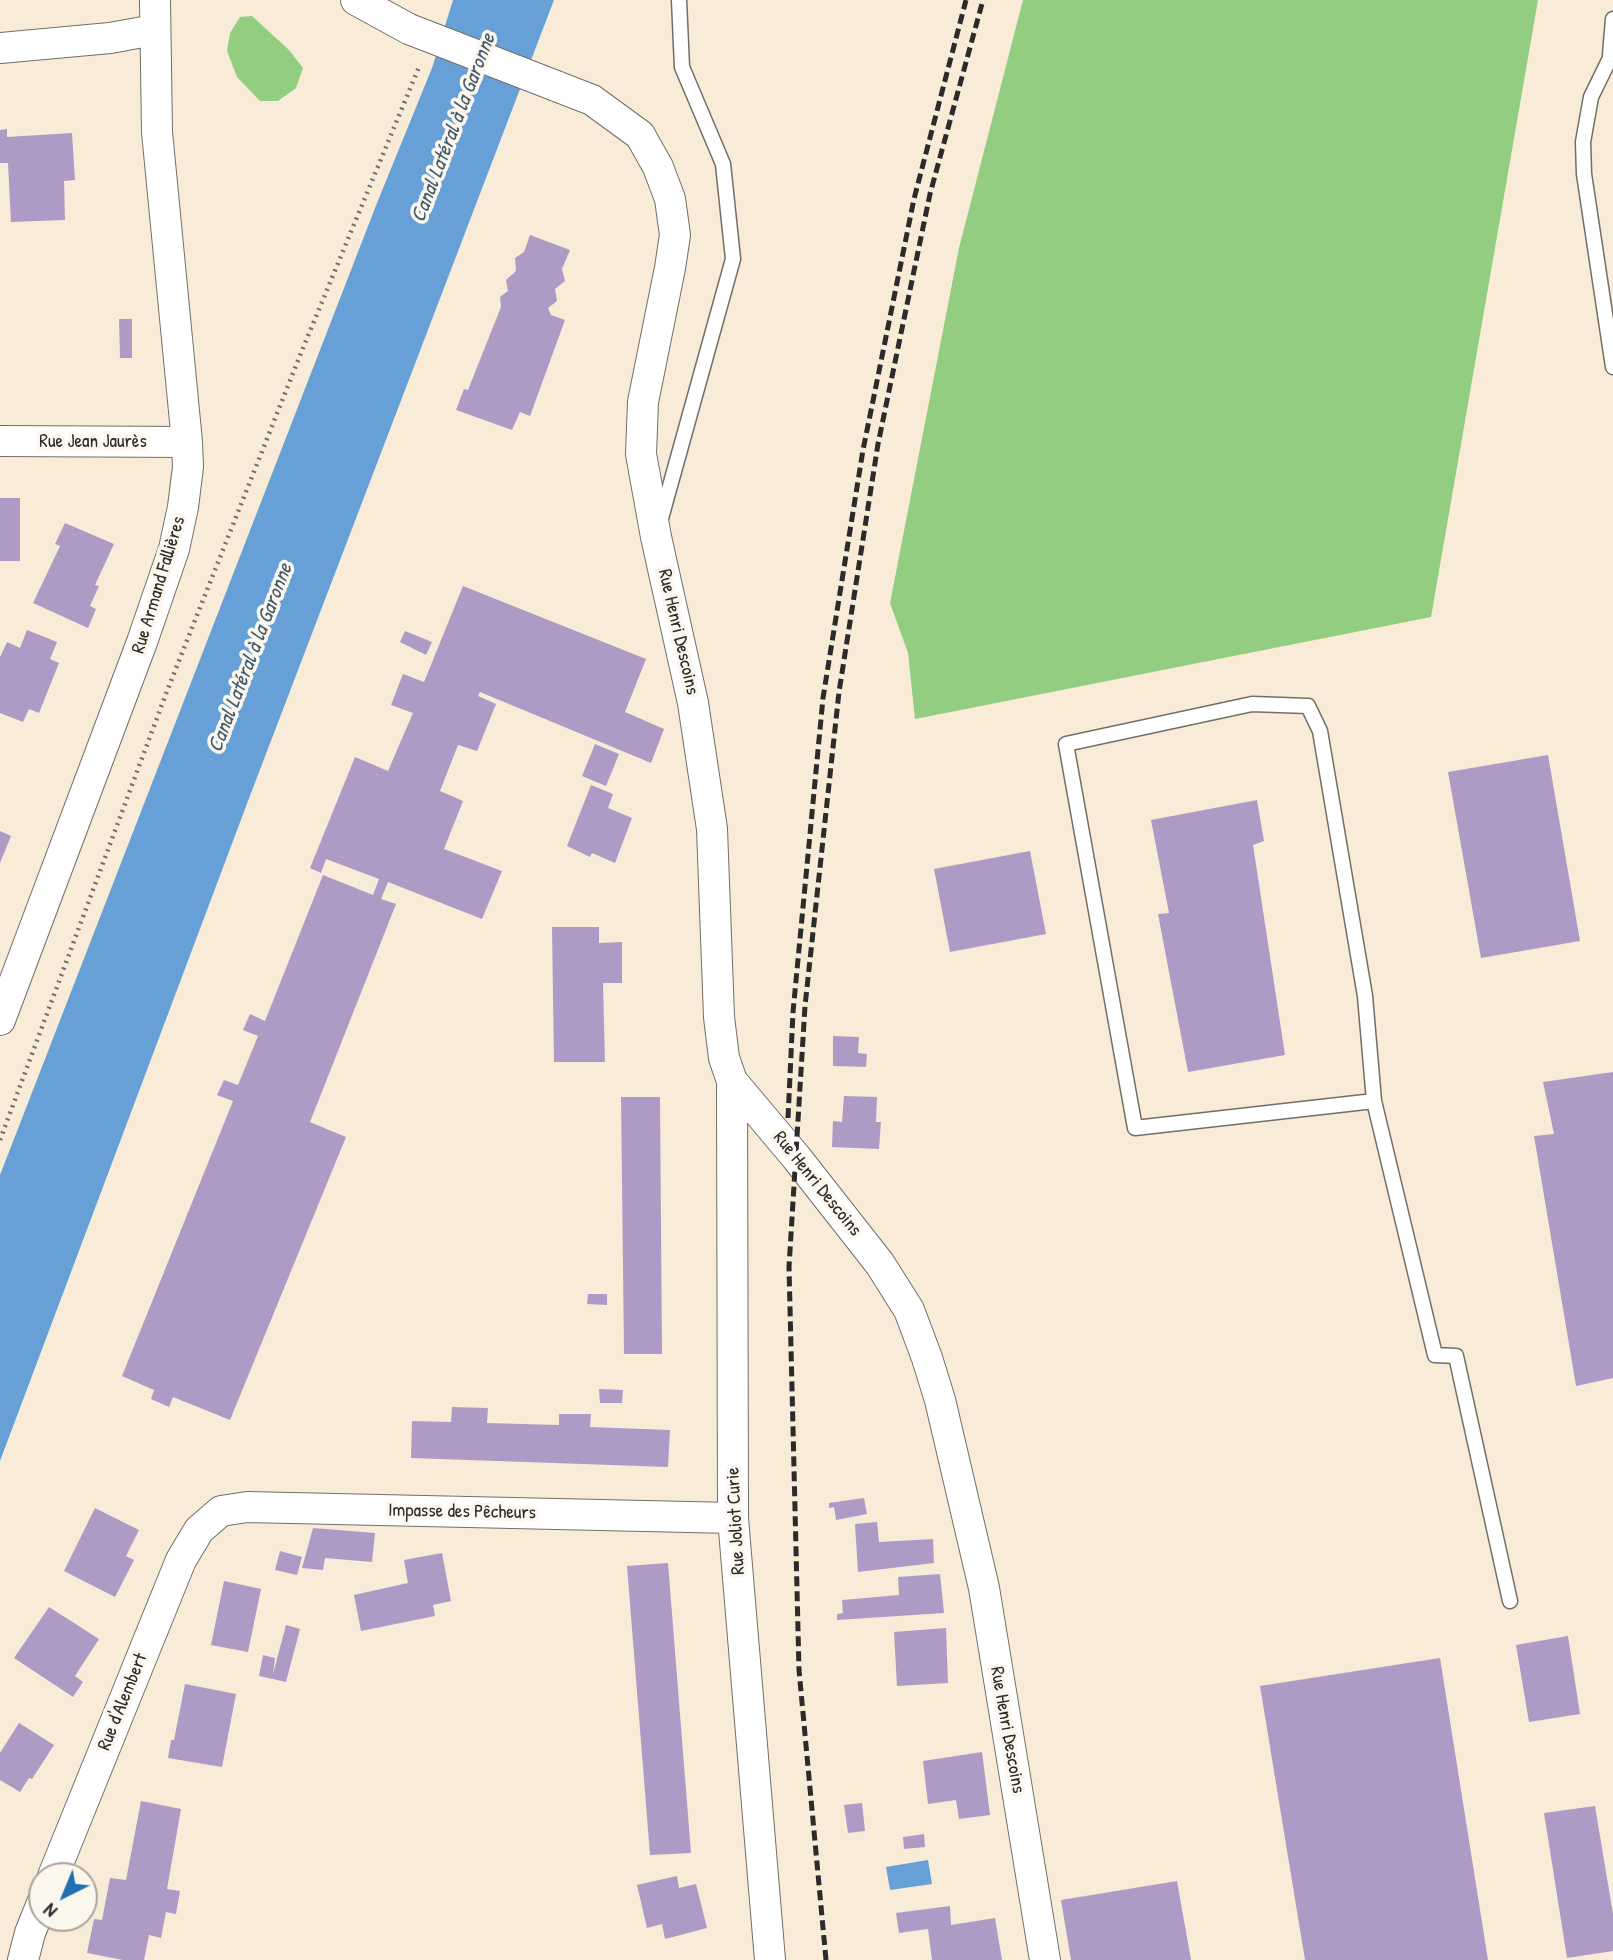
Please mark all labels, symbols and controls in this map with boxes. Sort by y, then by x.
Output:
water label: Canal Latéral à la Garonne [406,30,502,226]
street label: Rue Jean Jaurès [39,431,147,453]
street label: Rue Armand Fallières [127,514,191,656]
water label: Canal Latéral à la Garonne [203,560,299,756]
street label: Rue Henri Descoins [652,567,704,697]
street label: Rue Henri Descoins [768,1127,866,1241]
street label: Rue Joliot Curie [722,1467,750,1575]
street label: Impasse des Pêcheurs [388,1499,536,1525]
street label: Rue d'Alembert [93,1650,153,1754]
street label: Rue Henri Descoins [985,1665,1029,1795]
north arrow [28,1862,98,1932]
text: N [37,1898,63,1924]

